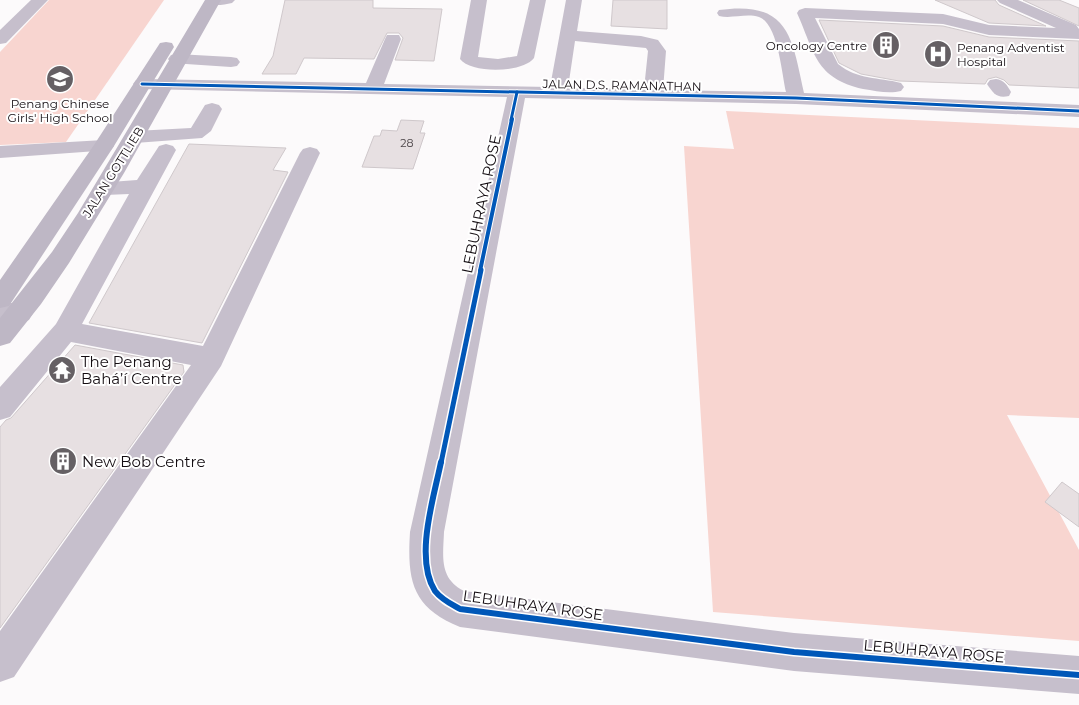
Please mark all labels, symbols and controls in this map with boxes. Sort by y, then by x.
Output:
building icon: Oncology Centre [871,30,901,60]
place label: Oncology Centre [766,38,867,53]
hospital icon: Penang Adventist Hospital [923,39,953,69]
place label: Penang Adventist Hospital [957,40,1065,69]
school or university icon: Penang Chinese Girls' High School [45,64,75,94]
street label: JALAN D.S. RAMANATHAN [541,76,702,94]
place label: Penang Chinese Girls' High School [8,96,112,125]
street label: JALAN GOTTLIEB [79,124,147,221]
street label: LEBUHRAYA ROSE [457,133,505,275]
house number: 28 [400,136,414,150]
place label: The Penang Bahá’í Centre [81,352,182,388]
temple icon: The Penang Bahá’í Centre [47,355,77,385]
building icon: New Bob Centre [48,446,78,476]
place label: New Bob Centre [82,452,206,471]
street label: LEBUHRAYA ROSE [462,586,604,624]
street label: LEBUHRAYA ROSE [863,635,1005,667]

